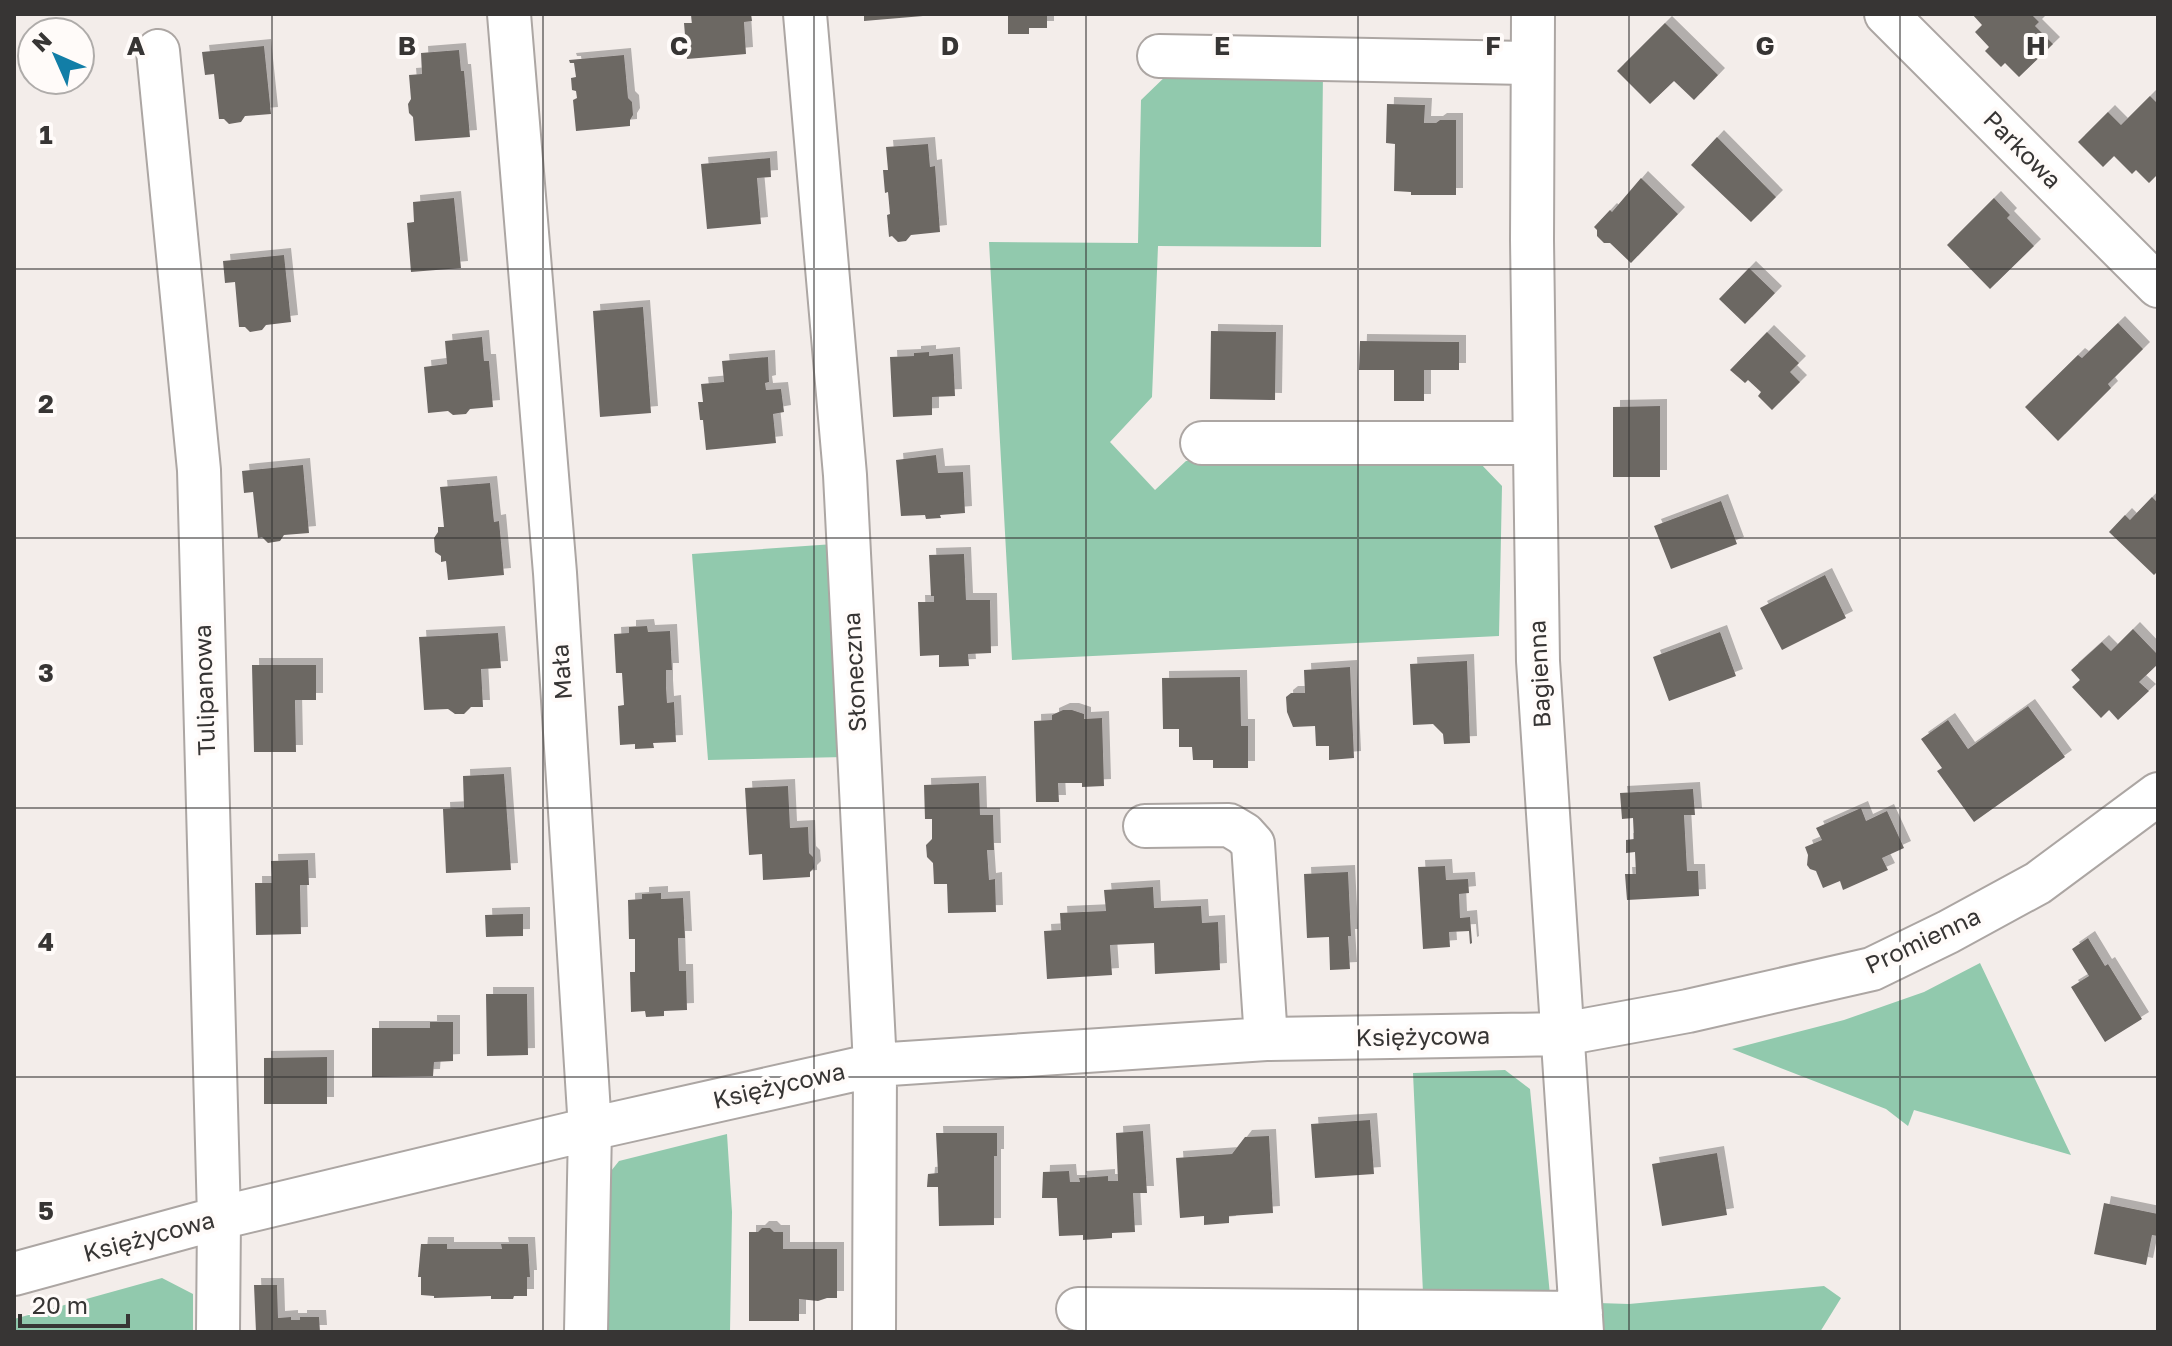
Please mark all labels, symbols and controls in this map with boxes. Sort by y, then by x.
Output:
north arrow [16,16,96,96]
text: N [26,26,57,57]
text: A [127,30,146,61]
text: B [398,30,416,61]
text: C [670,30,688,61]
text: D [941,30,959,61]
text: E [1214,30,1230,61]
text: F [1485,30,1501,61]
text: G [1755,30,1775,61]
text: H [2026,30,2046,61]
street label: Parkowa [1978,104,2068,194]
text: 1 [39,119,53,150]
text: 2 [38,388,54,419]
street label: Słoneczna [836,611,871,733]
street label: Bagienna [1521,619,1556,729]
street label: Tulipanowa [187,624,220,756]
street label: Mała [544,643,577,701]
text: 3 [38,657,54,688]
street label: Promienna [1860,900,1985,979]
text: 4 [38,926,54,957]
street label: Księżycowa [1355,1020,1491,1051]
street label: Księżycowa [710,1055,847,1114]
text: 5 [38,1195,54,1226]
street label: Księżycowa [80,1204,217,1267]
scale bar [20,1278,128,1328]
text: 20 m [32,1290,88,1319]

